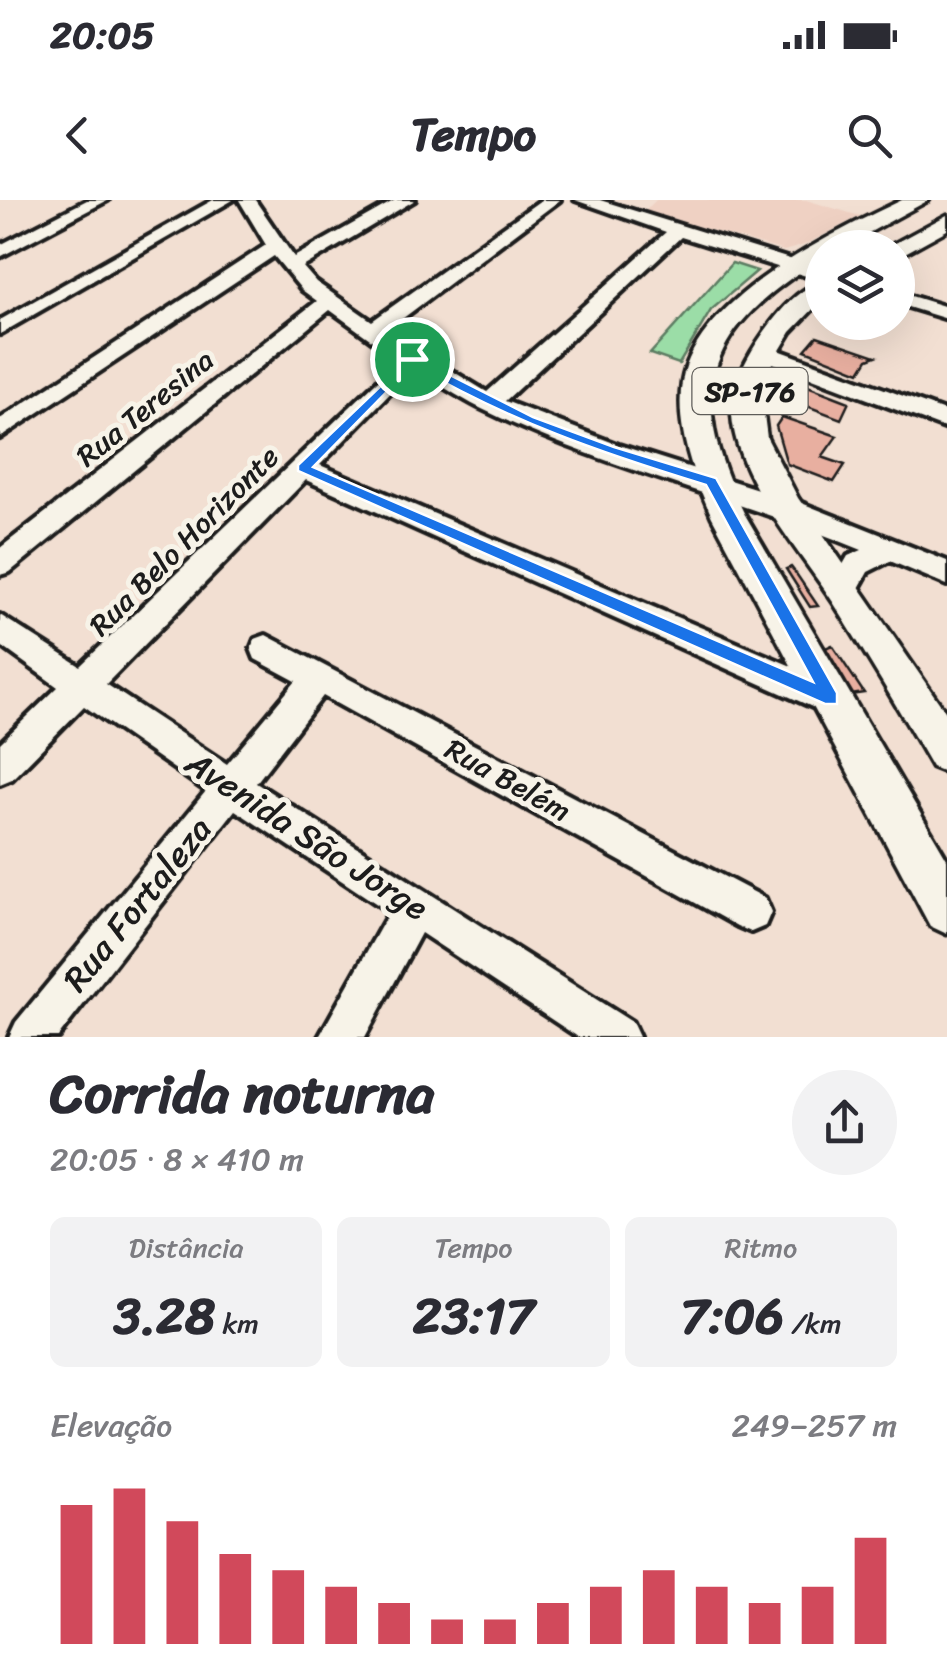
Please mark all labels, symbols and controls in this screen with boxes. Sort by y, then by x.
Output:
text: 20:05 [50,2,155,69]
text: Tempo [411,95,536,175]
icon: back [50,108,105,163]
icon: search [842,108,897,163]
map controls [805,230,915,340]
button: layers [805,230,915,340]
pin [370,317,455,402]
icon: arrive [385,332,440,387]
street label: Rua Teresina [64,335,226,481]
road number: SP-176 [692,368,808,414]
street label: Rua Belo Horizonte [75,432,293,650]
street label: Rua Belém [435,723,581,837]
street label: Avenida São Jorge [172,732,442,937]
street label: Rua Fortaleza [46,802,228,1006]
text: Corrida noturna [50,1045,434,1142]
button: share [792,1070,897,1175]
text: 20:05 · 8 × 410 m [50,1131,304,1188]
text: Distância [129,1223,243,1272]
text: Tempo [435,1223,512,1272]
text: Ritmo [724,1223,797,1272]
text: 3.28 [114,1272,215,1361]
text: 23:17 [413,1272,534,1361]
text: 7:06 [680,1272,784,1361]
text: km [215,1299,259,1348]
text: /km [784,1299,841,1348]
text: Elevação [50,1397,172,1454]
text: 249–257 m [732,1397,897,1454]

